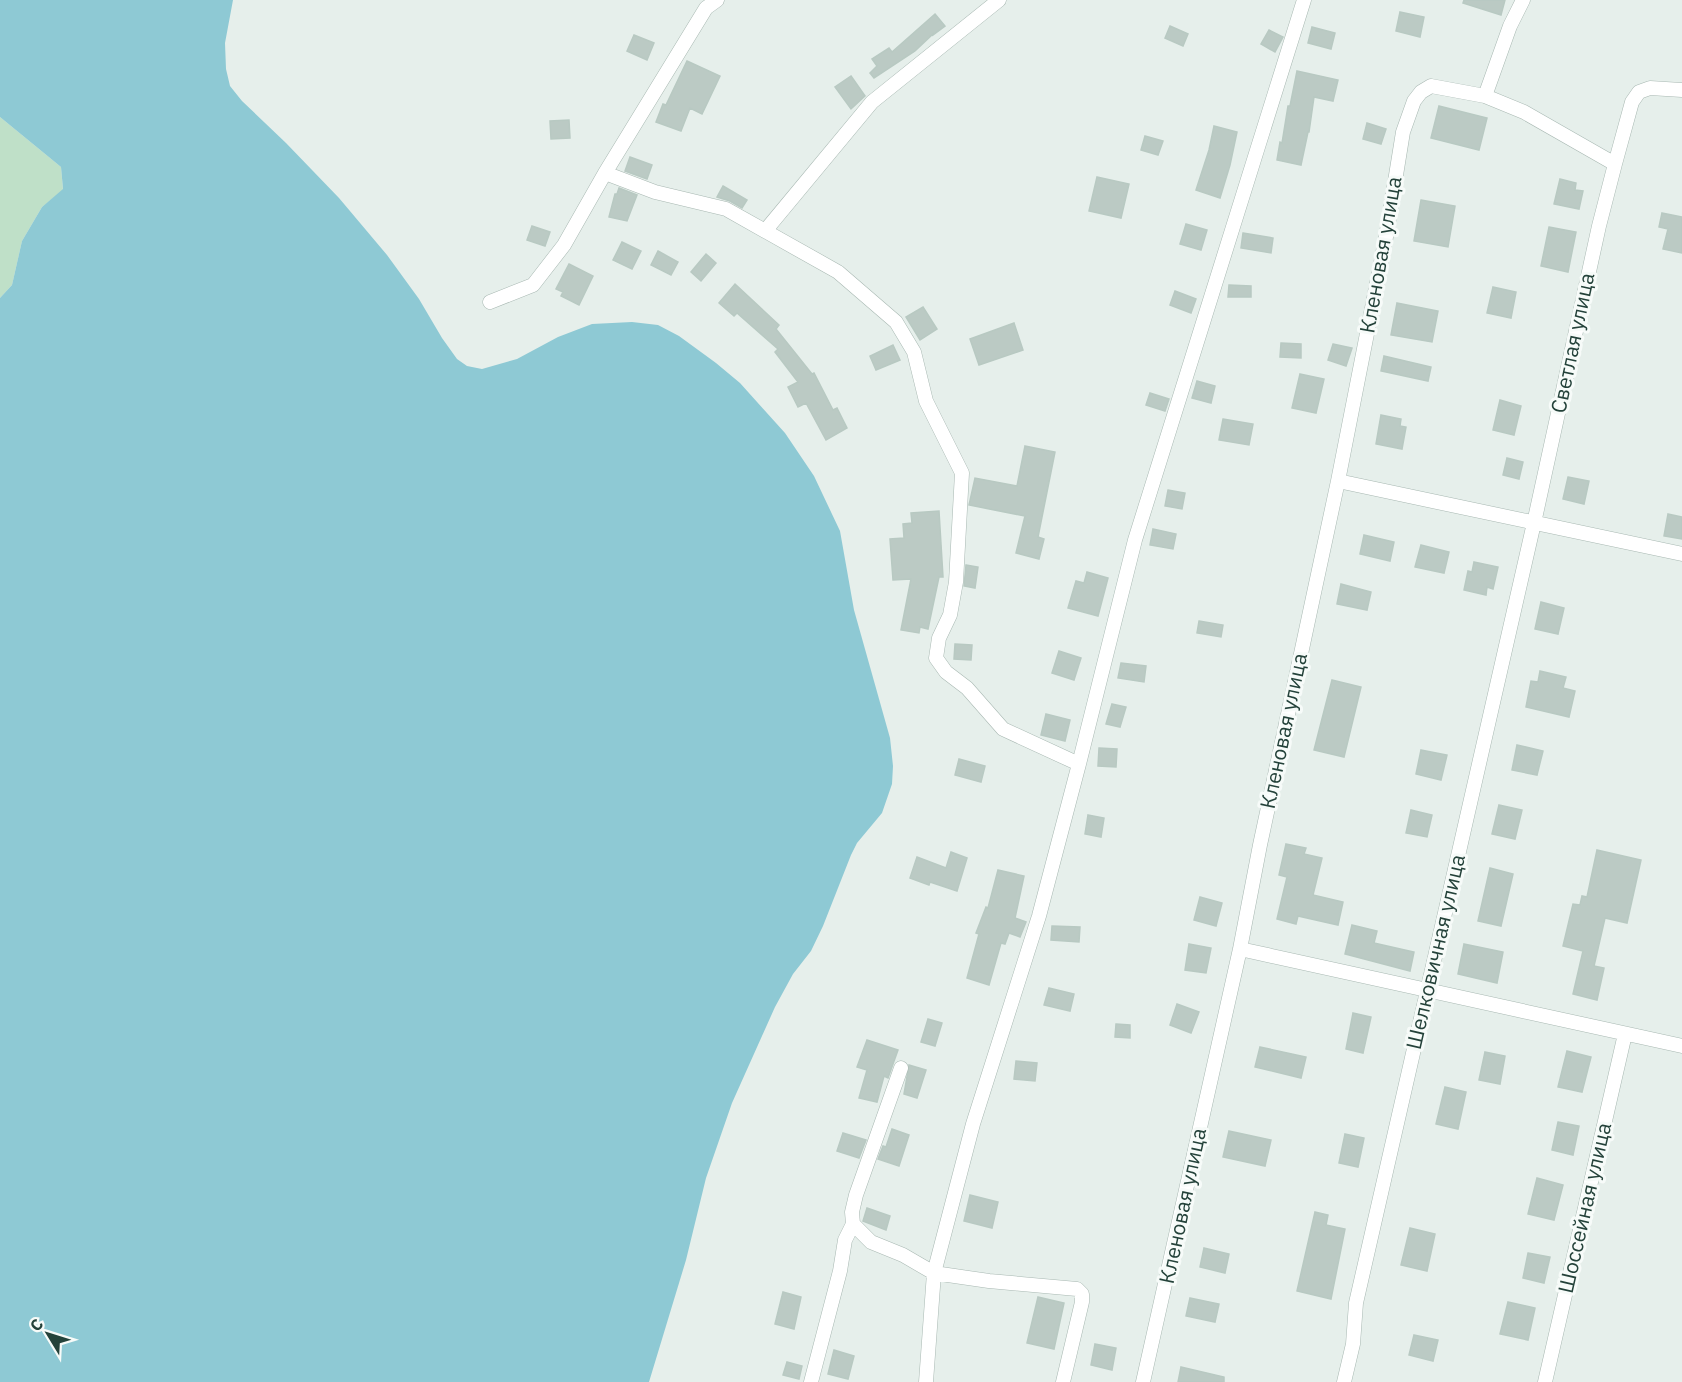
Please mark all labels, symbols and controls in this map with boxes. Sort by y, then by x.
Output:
street label: Кленовая улица [1352,174,1408,335]
street label: Светлая улица [1543,270,1601,416]
street label: Кленовая улица [1253,650,1313,811]
street label: Шелковичная улица [1399,851,1471,1052]
street label: Шоссейная улица [1551,1120,1617,1296]
street label: Кленовая улица [1152,1125,1212,1286]
north arrow [18,1304,78,1364]
text: С [25,1315,47,1335]

